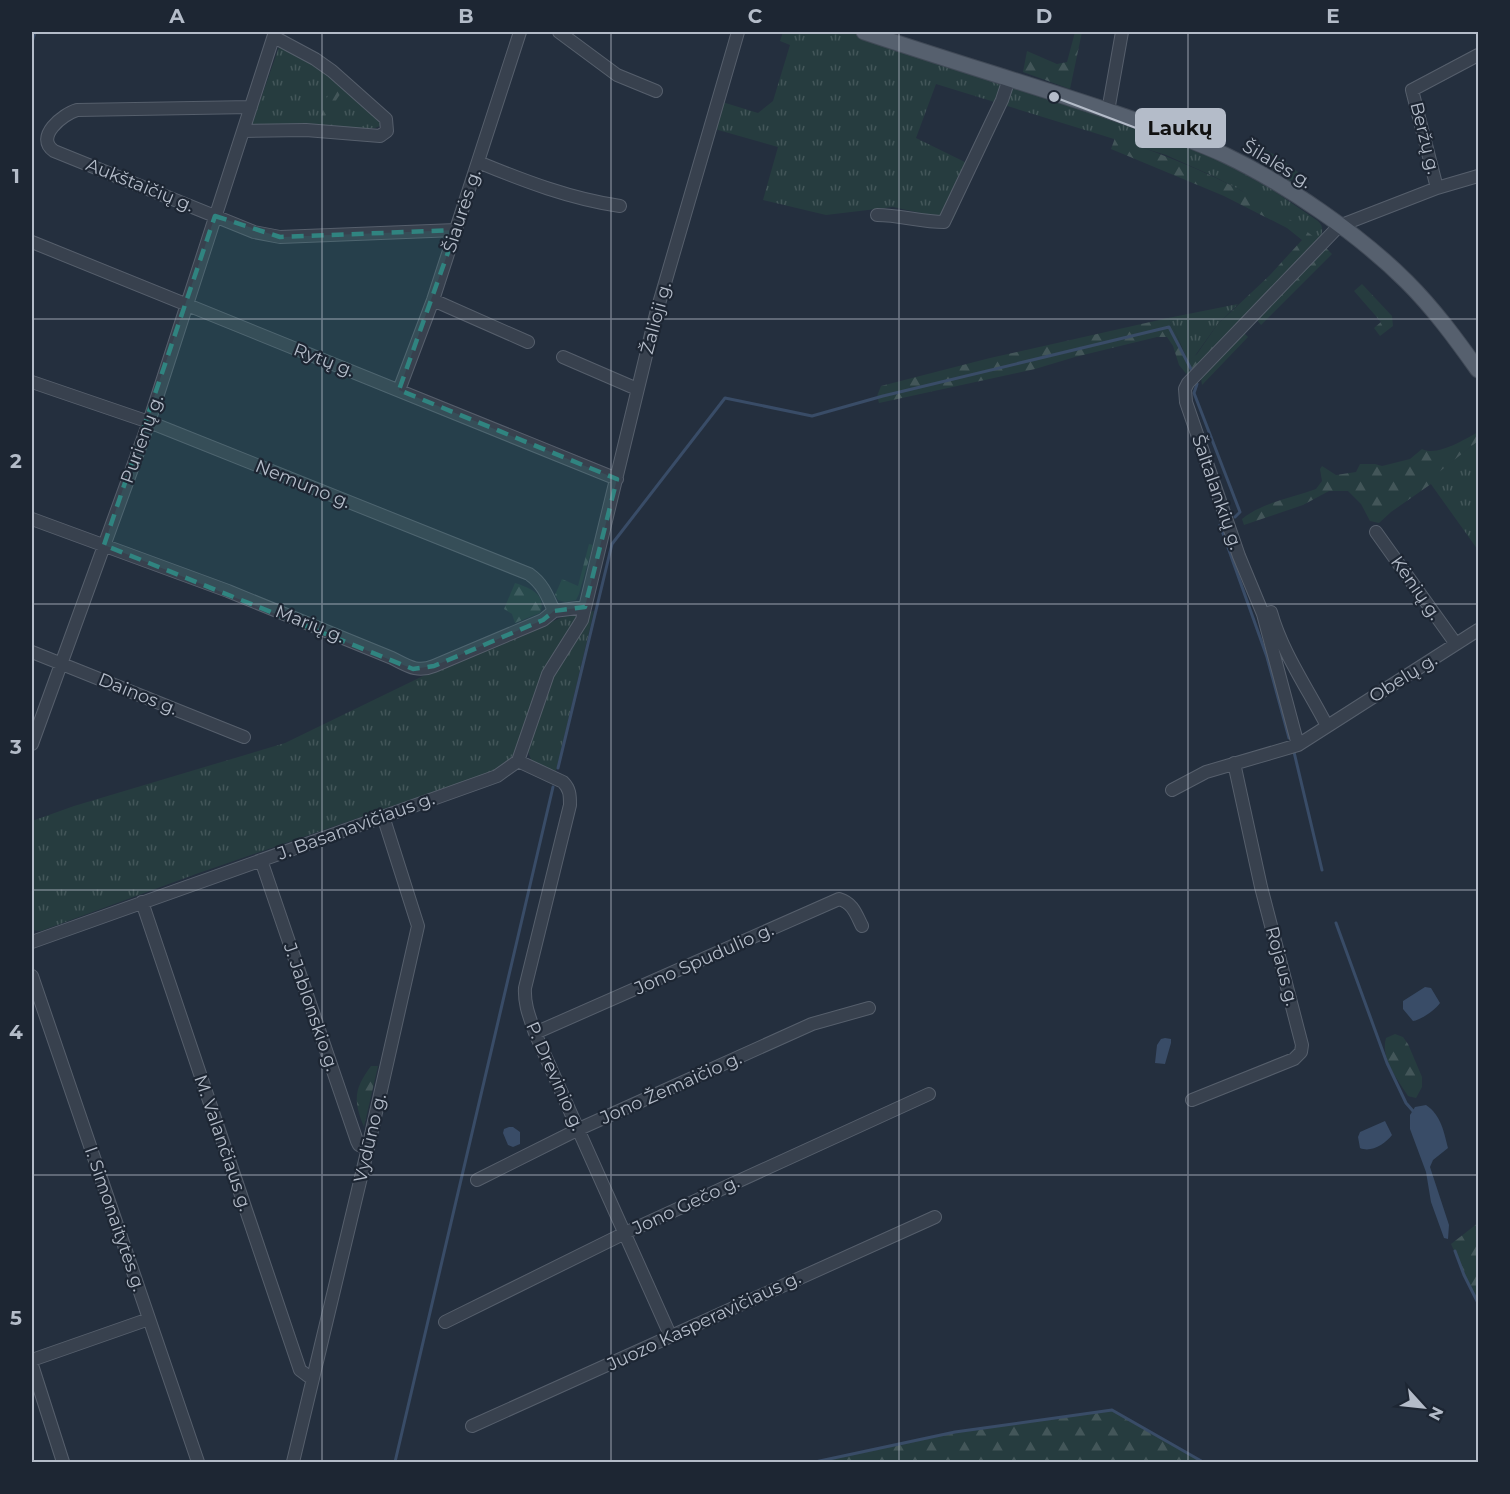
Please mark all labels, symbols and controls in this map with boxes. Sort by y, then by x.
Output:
text: A [168,4,185,28]
text: B [458,4,474,28]
text: C [748,4,763,28]
text: D [1036,4,1052,28]
text: E [1326,4,1340,28]
street label: Beržų g. [1405,100,1445,176]
callout: Laukų [1136,109,1225,147]
text: Laukų [1148,116,1212,140]
street label: Šilalės g. [1238,135,1316,193]
street label: Aukštaičių g. [83,153,197,217]
text: 1 [12,164,20,188]
street label: Šiaurės g. [438,167,486,255]
street label: Žalioji g. [636,279,676,357]
street label: Rytų g. [291,338,357,382]
street label: Purienų g. [116,392,168,486]
street label: Šaltalankių g. [1187,432,1247,552]
text: 2 [10,449,22,473]
street label: Nemuno g. [252,455,354,513]
street label: Kėnių g. [1386,552,1446,624]
street label: Marių g. [272,600,348,648]
street label: Obelų g. [1365,649,1441,707]
street label: Dainos g. [95,668,181,720]
text: 3 [9,735,22,759]
street label: J. Basanavičiaus g. [274,787,437,865]
street label: Jono Spudulio g. [630,918,777,1000]
street label: Rojaus g. [1261,924,1303,1008]
street label: J. Jablonskio g. [278,939,343,1074]
street label: P. Drevinio g. [521,1018,589,1134]
text: 4 [9,1020,23,1044]
street label: Jono Žemaičio g. [596,1047,745,1129]
street label: M. Valančiaus g. [189,1072,257,1214]
street label: Vydūno g. [349,1091,391,1185]
street label: I. Simonaitytės g. [80,1144,150,1294]
street label: Jono Gečo g. [628,1171,743,1240]
street label: Juozo Kasperavičiaus g. [603,1266,804,1376]
text: 5 [10,1306,22,1330]
north arrow [1393,1377,1453,1437]
text: N [1425,1404,1447,1424]

